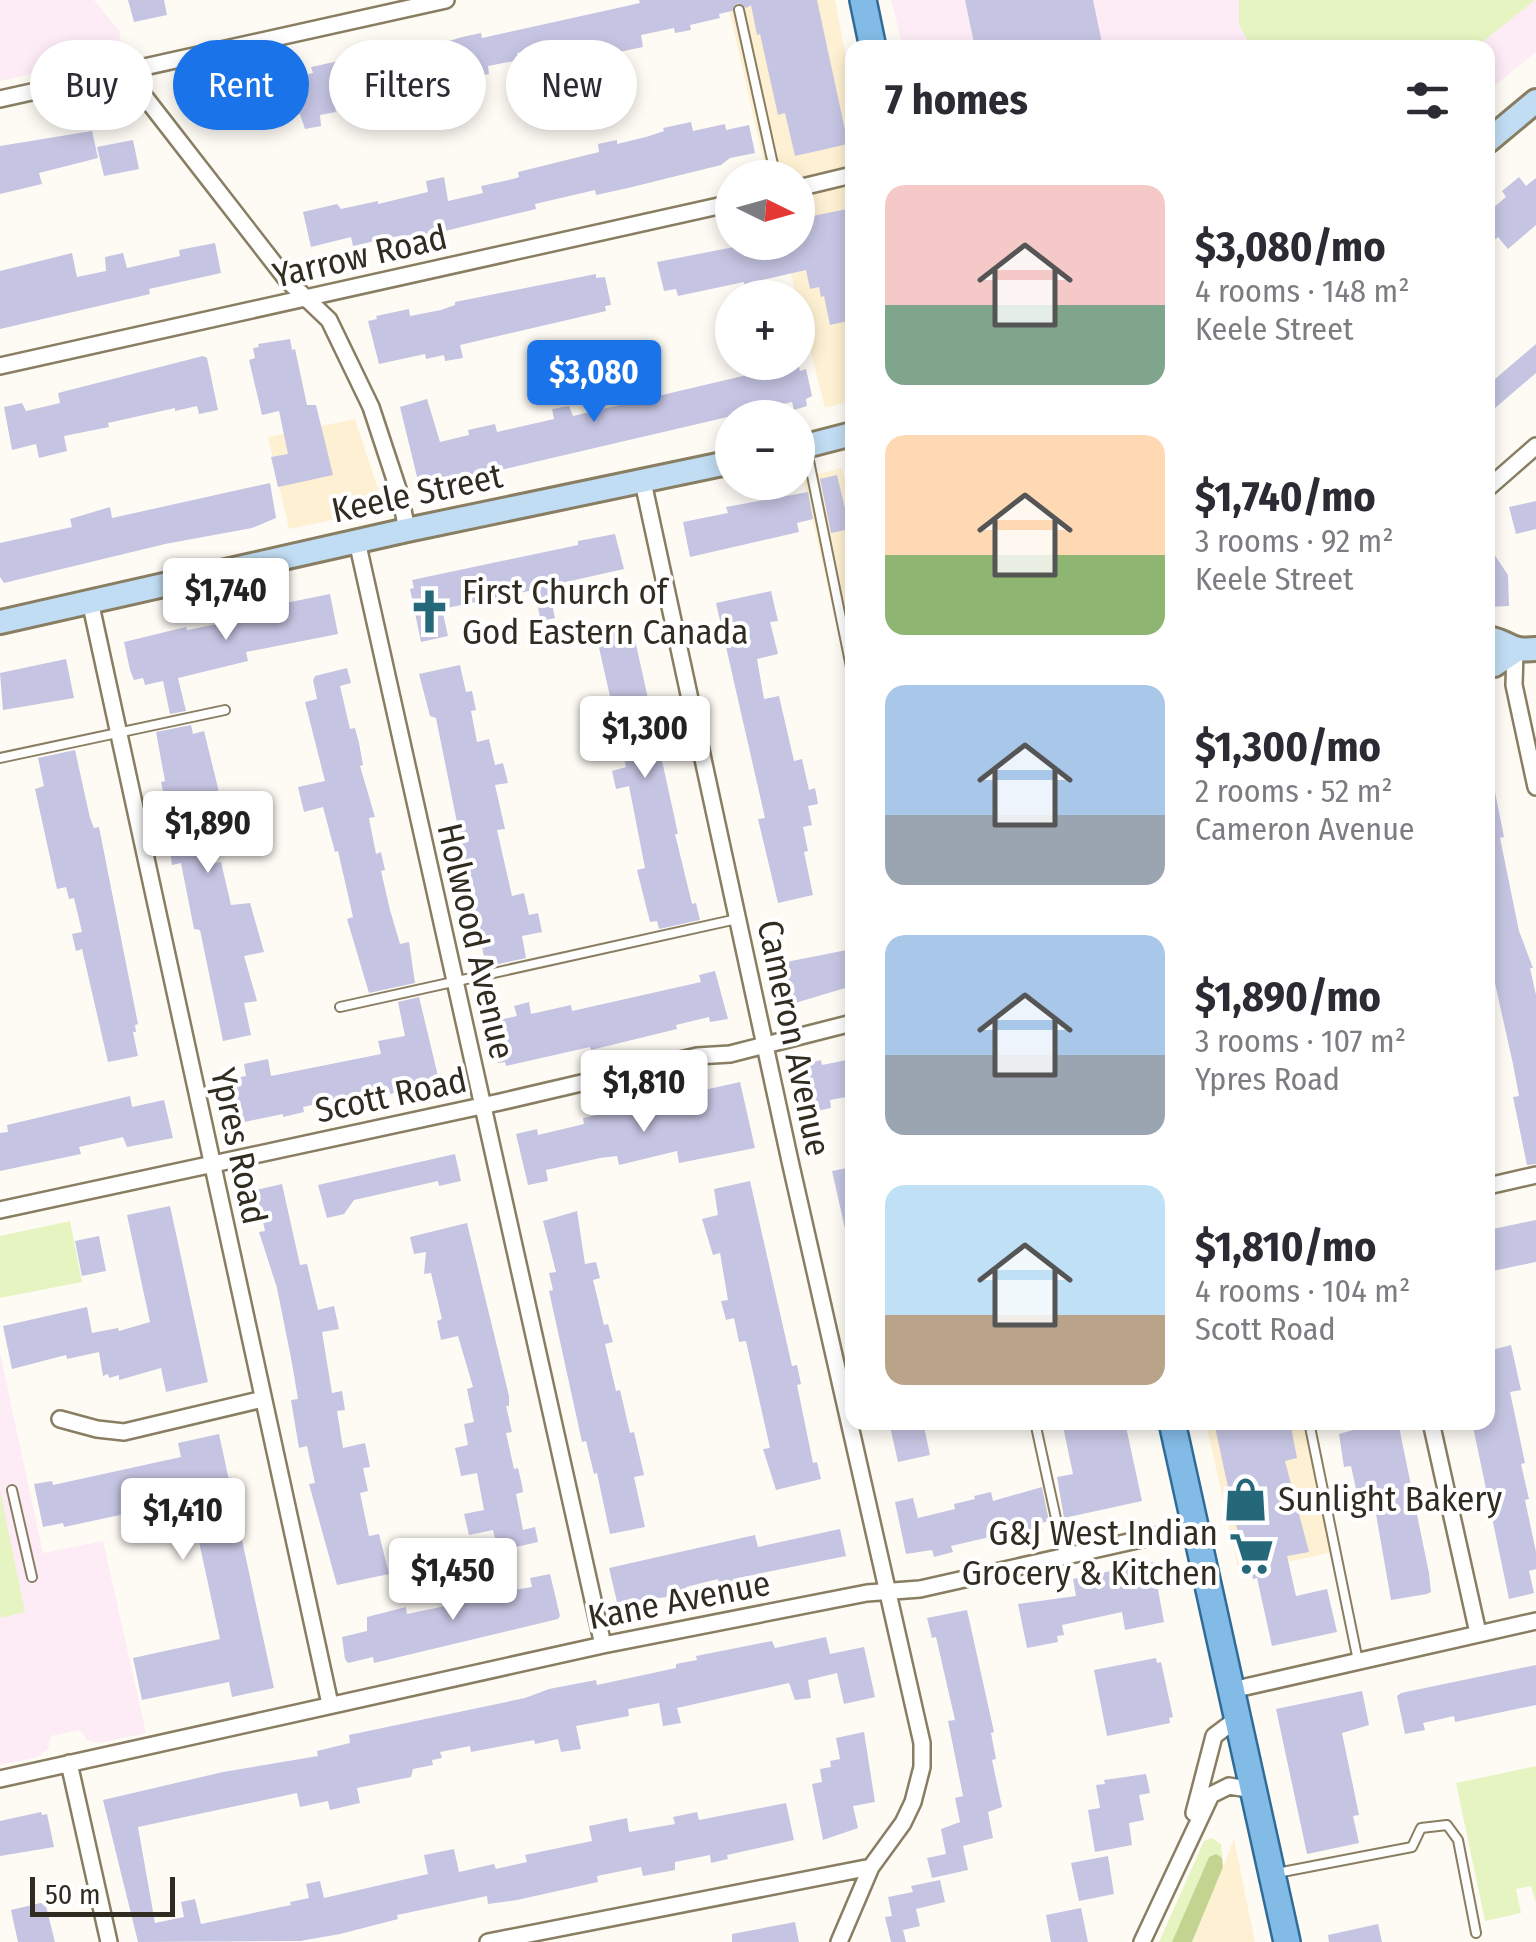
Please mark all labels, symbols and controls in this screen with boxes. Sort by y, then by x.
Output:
chip: Buy [30,40,153,130]
chip: Rent [173,40,309,130]
chip: Filters [329,40,486,130]
chip: New [506,40,637,130]
icon: filters [1400,73,1455,128]
text: 7 homes [885,75,1028,125]
north arrow [715,160,815,260]
map controls [715,160,815,500]
street label: Yarrow Road [269,216,451,296]
text: $3,080/mo [1195,222,1386,272]
icon: home [965,225,1085,345]
text: 4 rooms · 148 m² [1195,272,1410,310]
button: + [715,280,815,380]
text: Keele Street [1195,310,1353,348]
pin: $3,080 [513,340,675,425]
text: $3,080 [549,353,639,391]
button: − [715,400,815,500]
street label: Keele Street [328,454,507,532]
text: $1,740/mo [1195,472,1376,522]
icon: home [965,475,1085,595]
text: 3 rooms · 92 m² [1195,522,1394,560]
pin: $1,740 [145,558,307,643]
text: Keele Street [1195,560,1353,598]
text: $1,740 [185,571,267,609]
place label: First Church of God Eastern Canada [462,571,748,653]
church icon: First Church of God Eastern Canada [405,588,453,636]
pin: $1,300 [564,696,726,781]
text: $1,300 [602,709,688,747]
text: $1,300/mo [1195,722,1381,772]
icon: home [965,725,1085,845]
text: 2 rooms · 52 m² [1195,772,1393,810]
pin: $1,890 [127,791,289,876]
text: $1,890 [165,804,251,842]
text: Cameron Avenue [1195,810,1415,848]
street label: Holwood Avenue [428,819,524,1063]
street label: Cameron Avenue [748,916,840,1160]
text: $1,890/mo [1195,972,1381,1022]
icon: home [965,975,1085,1095]
text: 3 rooms · 107 m² [1195,1022,1406,1060]
pin: $1,810 [563,1050,725,1135]
street label: Scott Road [311,1058,471,1132]
text: Ypres Road [1195,1060,1340,1098]
text: $1,810 [603,1063,685,1101]
street label: Ypres Road [202,1064,276,1228]
text: $1,810/mo [1195,1222,1376,1272]
icon: home [965,1225,1085,1345]
text: 4 rooms · 104 m² [1195,1272,1410,1310]
text: Scott Road [1195,1310,1336,1348]
shop icon: Sunlight Bakery [1221,1475,1269,1523]
pin: $1,410 [102,1478,264,1563]
place label: Sunlight Bakery [1278,1478,1503,1520]
text: $1,410 [143,1491,223,1529]
place label: G&J West Indian Grocery & Kitchen [962,1512,1218,1594]
supermarket icon: G&J West Indian Grocery & Kitchen [1227,1529,1275,1577]
pin: $1,450 [372,1538,534,1623]
text: $1,450 [411,1551,495,1589]
street label: Kane Avenue [584,1562,774,1638]
scale bar [30,1872,175,1916]
text: 50 m [45,1878,101,1911]

